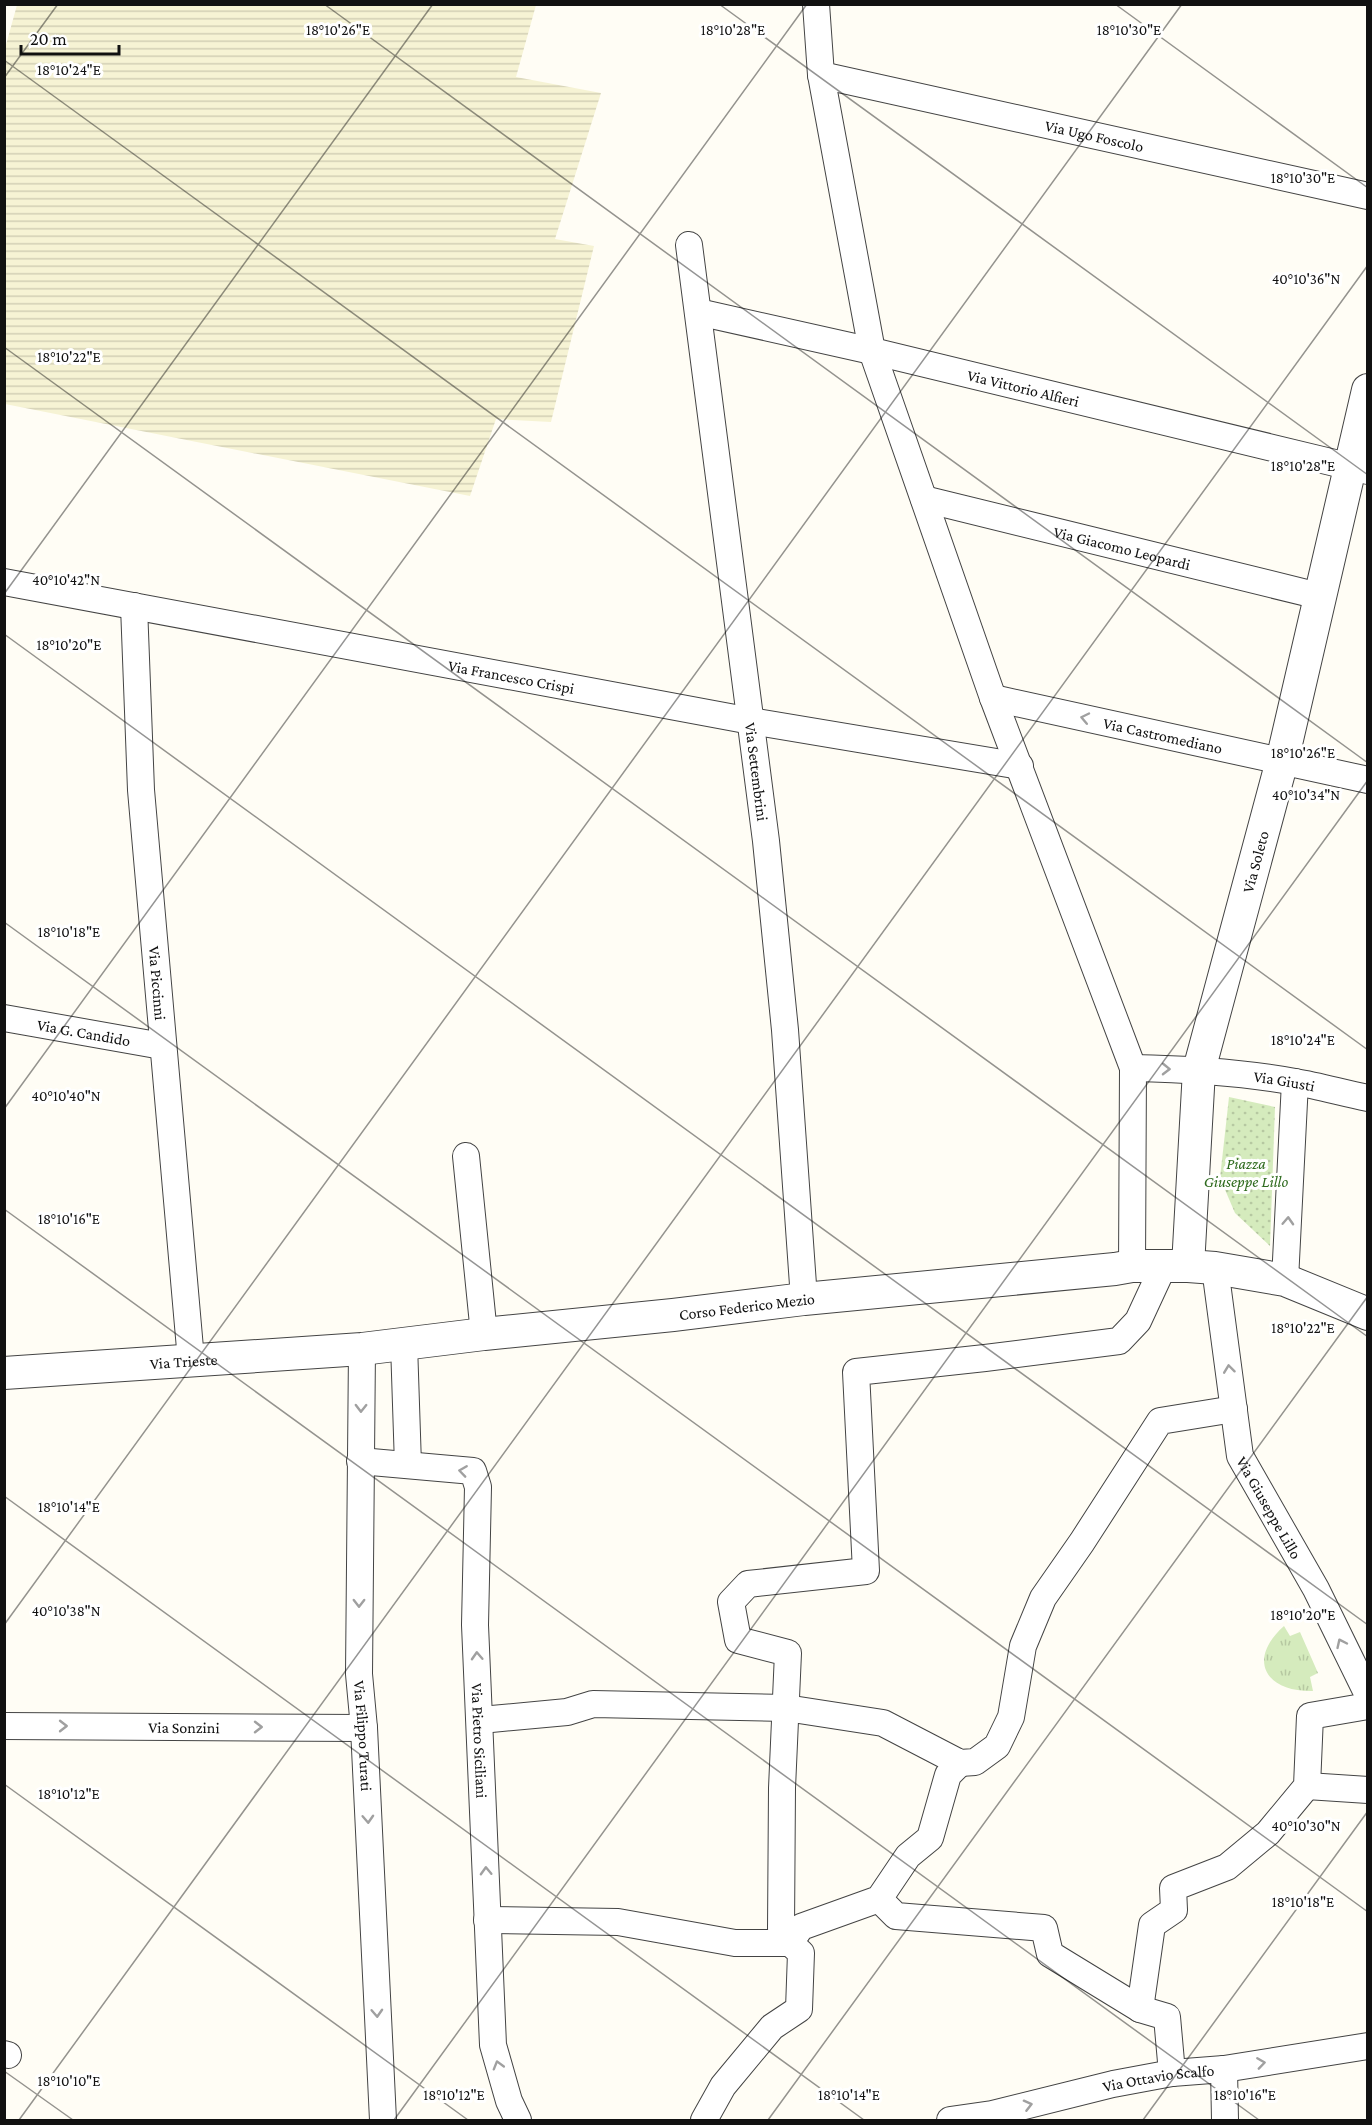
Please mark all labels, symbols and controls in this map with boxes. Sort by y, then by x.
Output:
scale bar [21,18,118,56]
text: 18°10'26"E [306,22,370,38]
text: 18°10'28"E [701,22,765,38]
text: 18°10'30"E [1097,22,1161,38]
text: 20 m [30,29,67,49]
text: 18°10'24"E [37,62,101,78]
street label: Via Ugo Foscolo [1043,117,1145,155]
text: 18°10'30"E [1271,170,1335,186]
text: 40°10'36"N [1272,271,1340,287]
text: 18°10'22"E [37,349,101,365]
street label: Via Vittorio Alfieri [966,366,1081,410]
text: 18°10'28"E [1271,458,1335,474]
street label: Via Giacomo Leopardi [1052,523,1192,573]
text: 40°10'42"N [32,572,100,588]
text: 18°10'20"E [37,637,101,653]
street label: Via Francesco Crispi [447,657,576,697]
one-way arrow [1080,712,1090,725]
street label: Via Castromediano [1102,714,1224,757]
street label: Via Settembrini [742,721,771,822]
text: 18°10'26"E [1271,745,1335,761]
text: 40°10'34"N [1272,787,1340,803]
street label: Via Soleto [1239,829,1272,895]
text: 18°10'18"E [38,924,100,940]
street label: Via Piccinni [146,945,169,1021]
street label: Via G. Candido [36,1016,132,1049]
text: 18°10'24"E [1271,1032,1335,1048]
one-way arrow [1162,1063,1171,1075]
street label: Via Giusti [1253,1068,1317,1095]
text: 40°10'40"N [31,1088,101,1104]
park label: Piazza Giuseppe Lillo [1204,1155,1289,1191]
text: 18°10'16"E [38,1211,100,1227]
one-way arrow [1281,1217,1294,1226]
street label: Corso Federico Mezio [678,1290,816,1323]
text: 18°10'22"E [1271,1320,1335,1336]
street label: Via Trieste [149,1351,218,1372]
one-way arrow [1223,1365,1235,1374]
one-way arrow [355,1403,367,1412]
street label: Via Giuseppe Lillo [1233,1454,1305,1562]
one-way arrow [458,1465,468,1477]
text: 18°10'14"E [38,1499,100,1515]
one-way arrow [353,1598,365,1607]
text: 40°10'38"N [31,1603,101,1619]
text: 18°10'20"E [1271,1607,1335,1623]
one-way arrow [1337,1638,1349,1649]
one-way arrow [471,1651,484,1660]
street label: Via Filippo Turati [351,1680,375,1792]
street label: Via Pietro Siciliani [468,1683,490,1799]
street label: Via Sonzini [148,1719,220,1736]
one-way arrow [58,1720,67,1732]
one-way arrow [253,1721,262,1733]
text: 18°10'12"E [38,1786,100,1802]
one-way arrow [361,1814,374,1823]
text: 40°10'30"N [1271,1818,1341,1834]
one-way arrow [479,1867,492,1876]
text: 18°10'18"E [1272,1894,1334,1910]
one-way arrow [370,2009,383,2018]
one-way arrow [1256,2058,1265,2070]
one-way arrow [493,2061,506,2071]
street label: Via Ottavio Scalfo [1101,2062,1215,2095]
text: 18°10'10"E [38,2073,100,2089]
text: 18°10'12"E [423,2087,485,2103]
text: 18°10'14"E [818,2087,880,2103]
text: 18°10'16"E [1214,2087,1276,2103]
one-way arrow [1023,2100,1033,2113]

